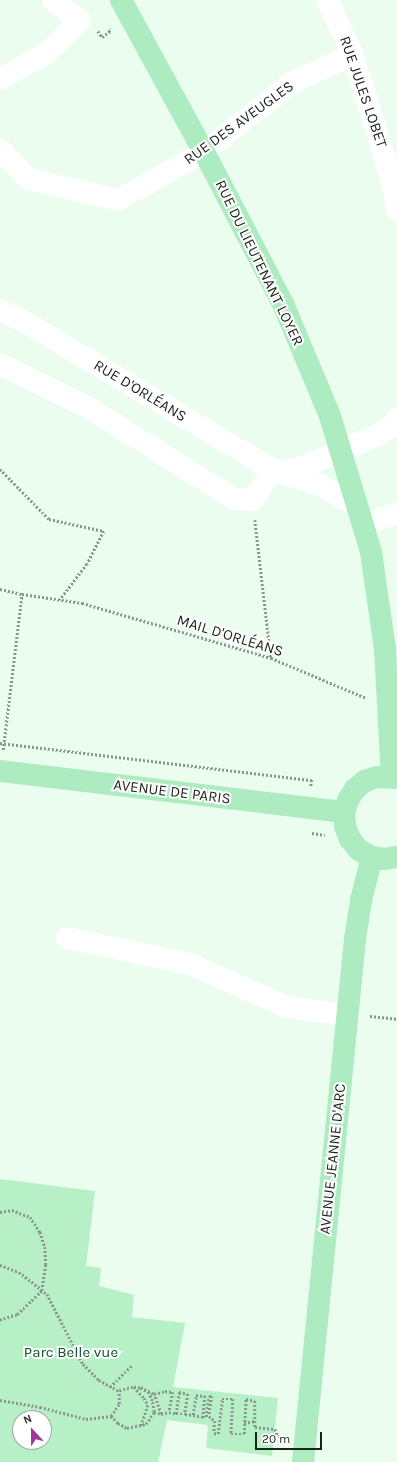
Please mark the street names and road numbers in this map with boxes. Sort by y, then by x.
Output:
street label: RUE JULES LOBET [335,34,391,150]
street label: RUE DES AVEUGLES [181,77,297,169]
street label: RUE DU LIEUTENANT LOYER [211,177,307,349]
street label: RUE D'ORLÉANS [90,356,190,426]
street label: MAIL D'ORLÉANS [175,611,285,661]
street label: AVENUE DE PARIS [112,776,232,808]
street label: AVENUE JEANNE D'ARC [316,1083,350,1235]

